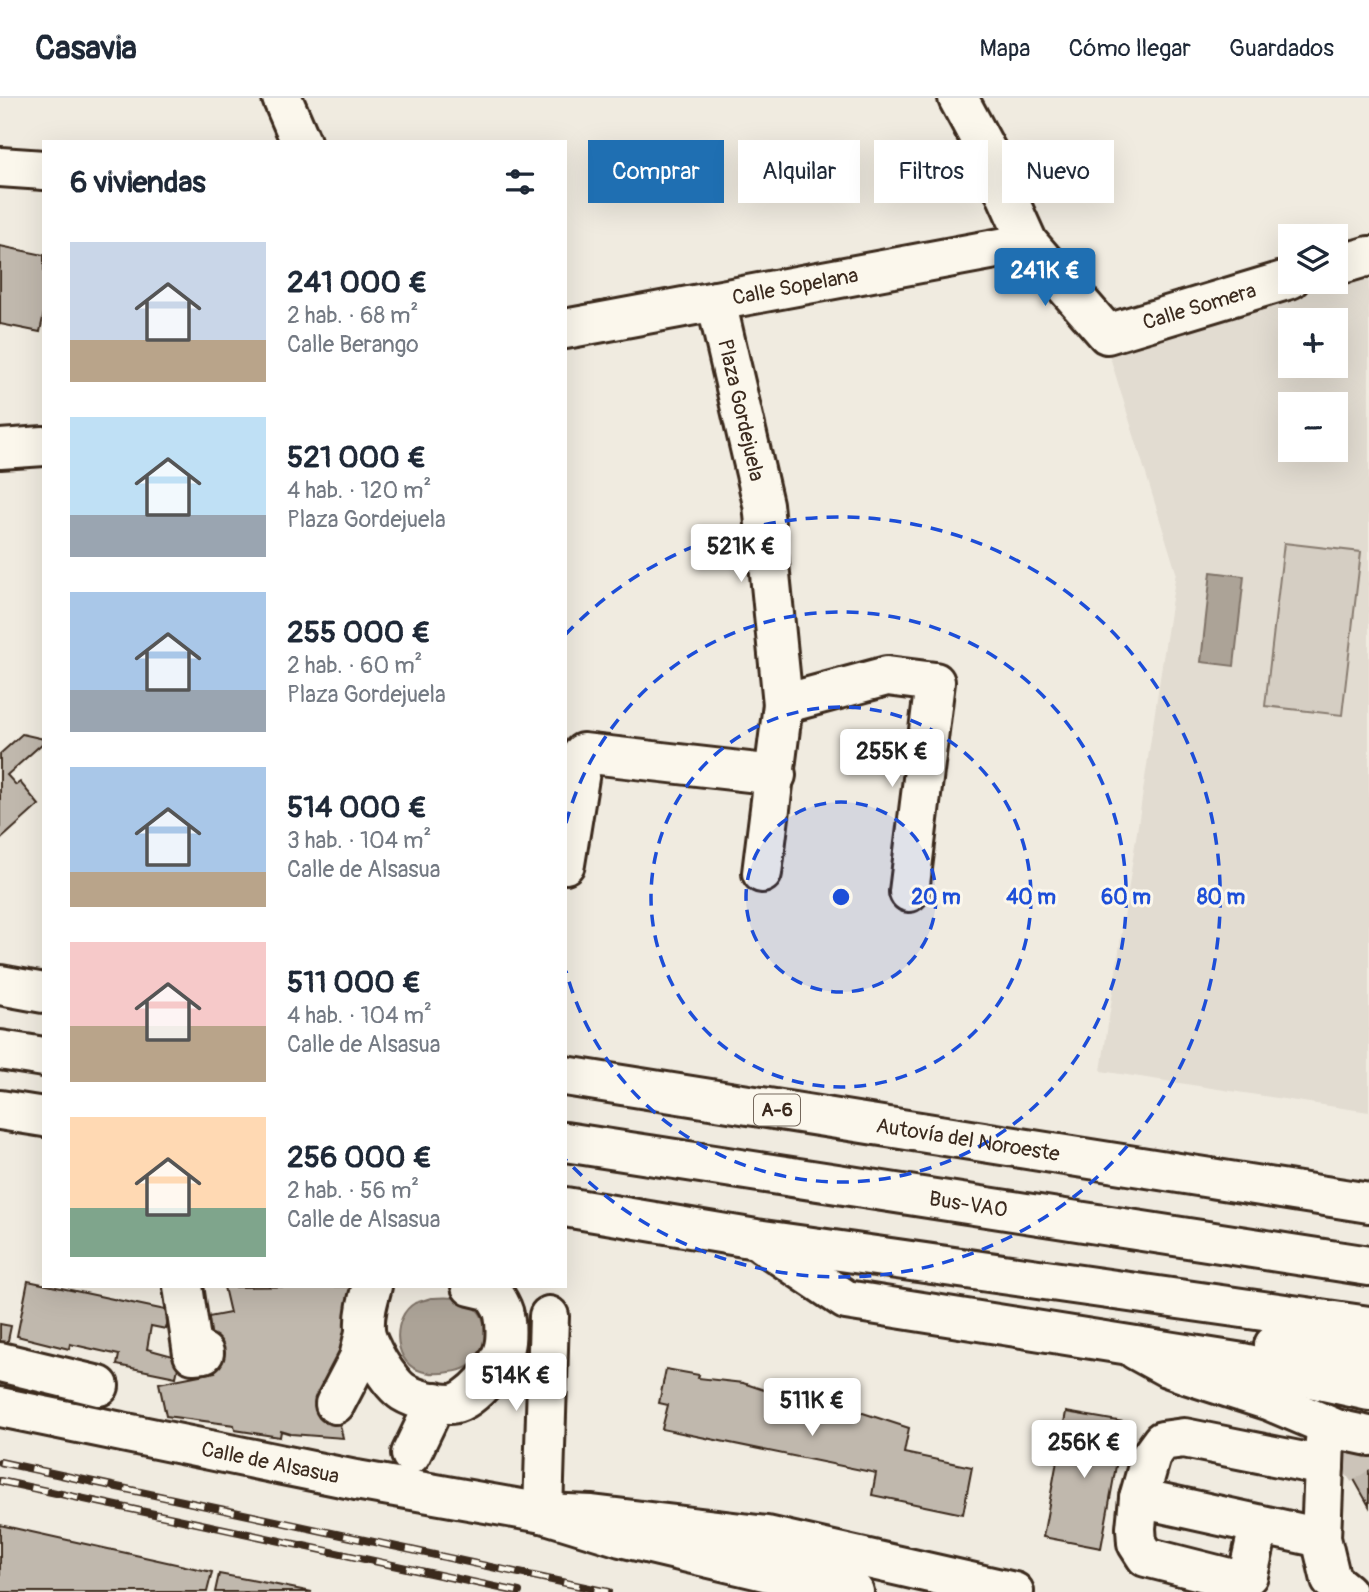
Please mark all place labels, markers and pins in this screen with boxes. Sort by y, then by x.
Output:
pin: 241K € [988,248,1102,308]
pin: 521K € [684,524,798,584]
pin: 255K € [835,730,949,789]
centre of rings [829,885,853,909]
pin: 514K € [459,1354,573,1413]
pin: 511K € [755,1378,869,1438]
pin: 256K € [1027,1420,1141,1480]

